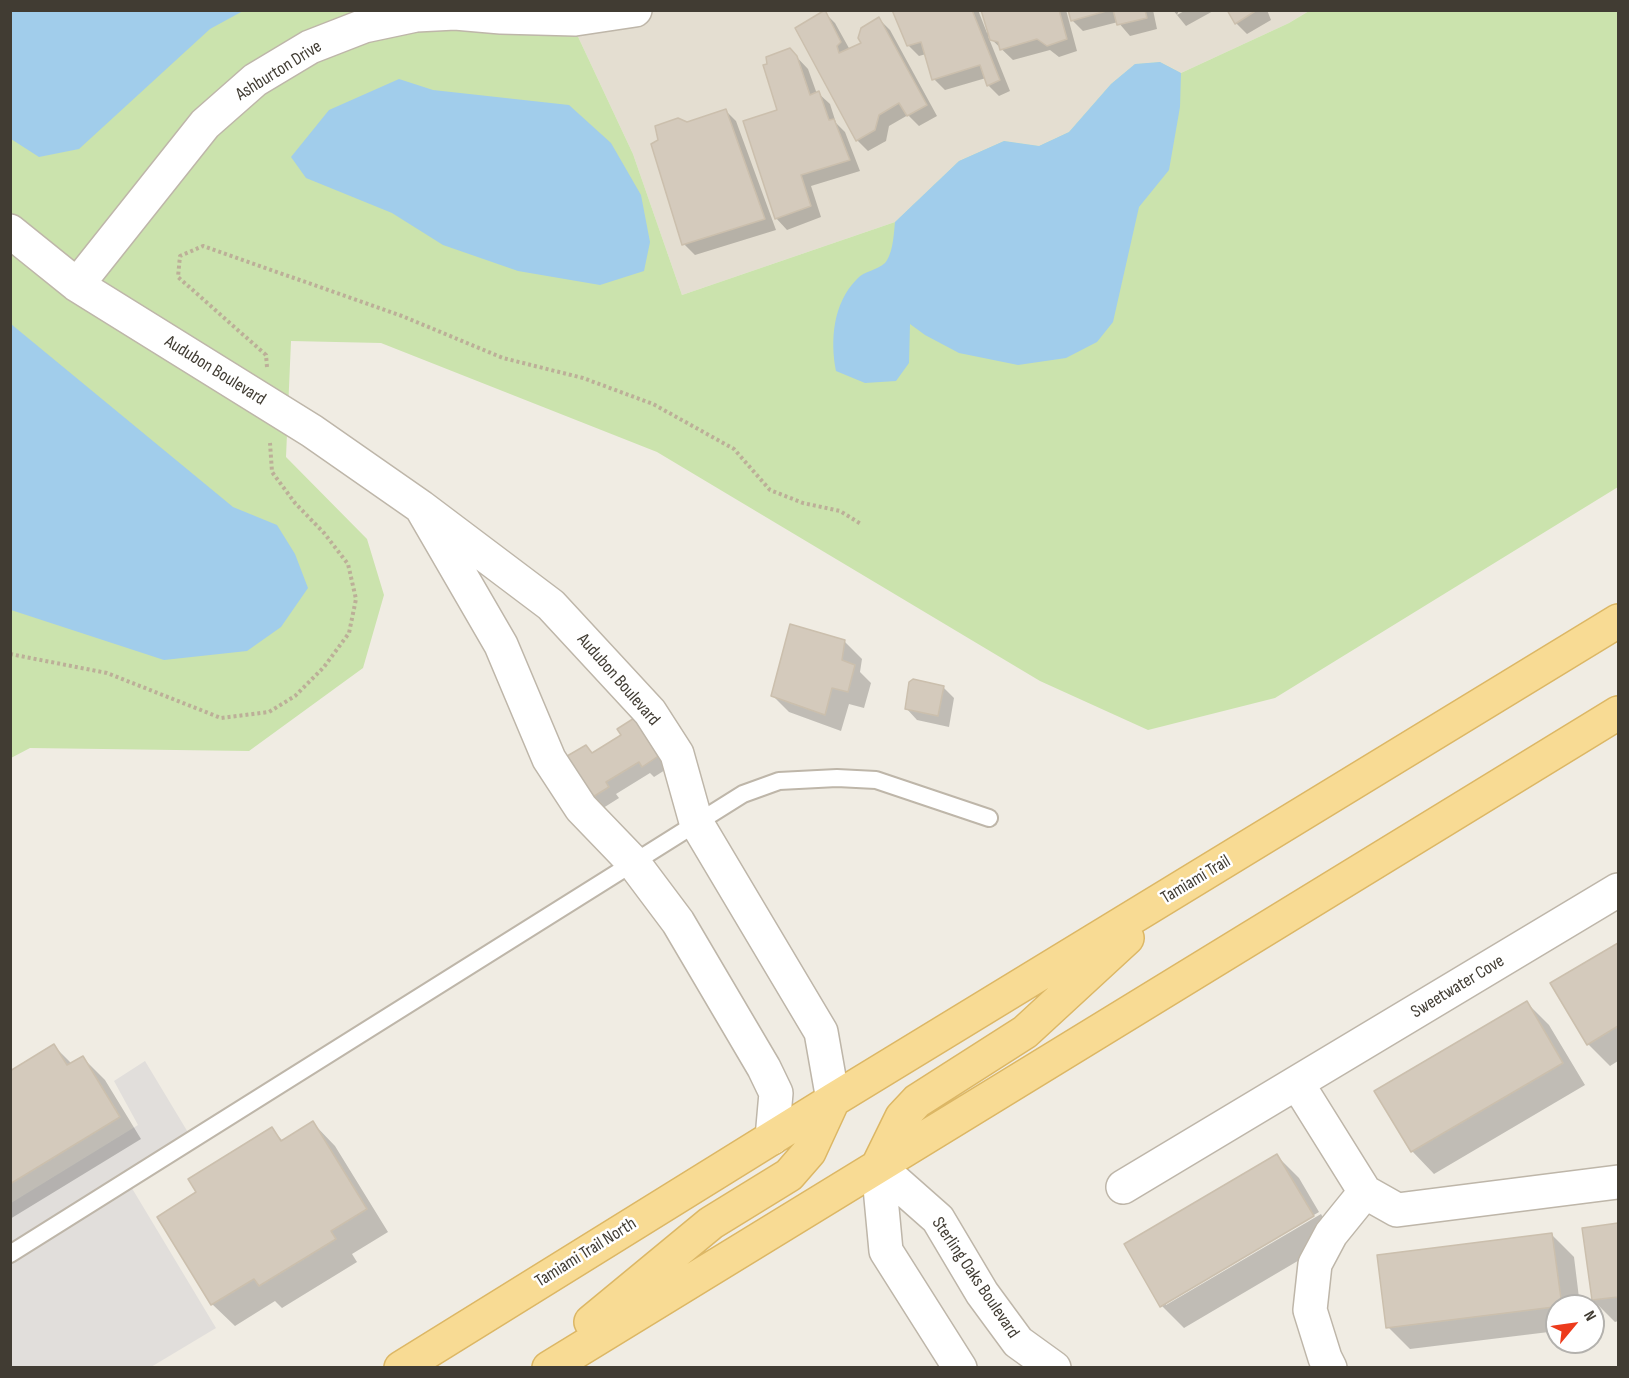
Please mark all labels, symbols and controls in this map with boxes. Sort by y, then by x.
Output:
street label: Ashburton Drive [232,36,326,106]
street label: Audubon Boulevard [160,331,270,411]
street label: Audubon Boulevard [572,629,664,731]
street label: Tamiami Trail [1157,851,1235,909]
street label: Sweetwater Cove [1407,951,1509,1023]
street label: Tamiami Trail North [531,1213,641,1293]
street label: Sterling Oaks Boulevard [927,1213,1023,1343]
north arrow [1545,1294,1605,1354]
text: N [1579,1308,1600,1324]

